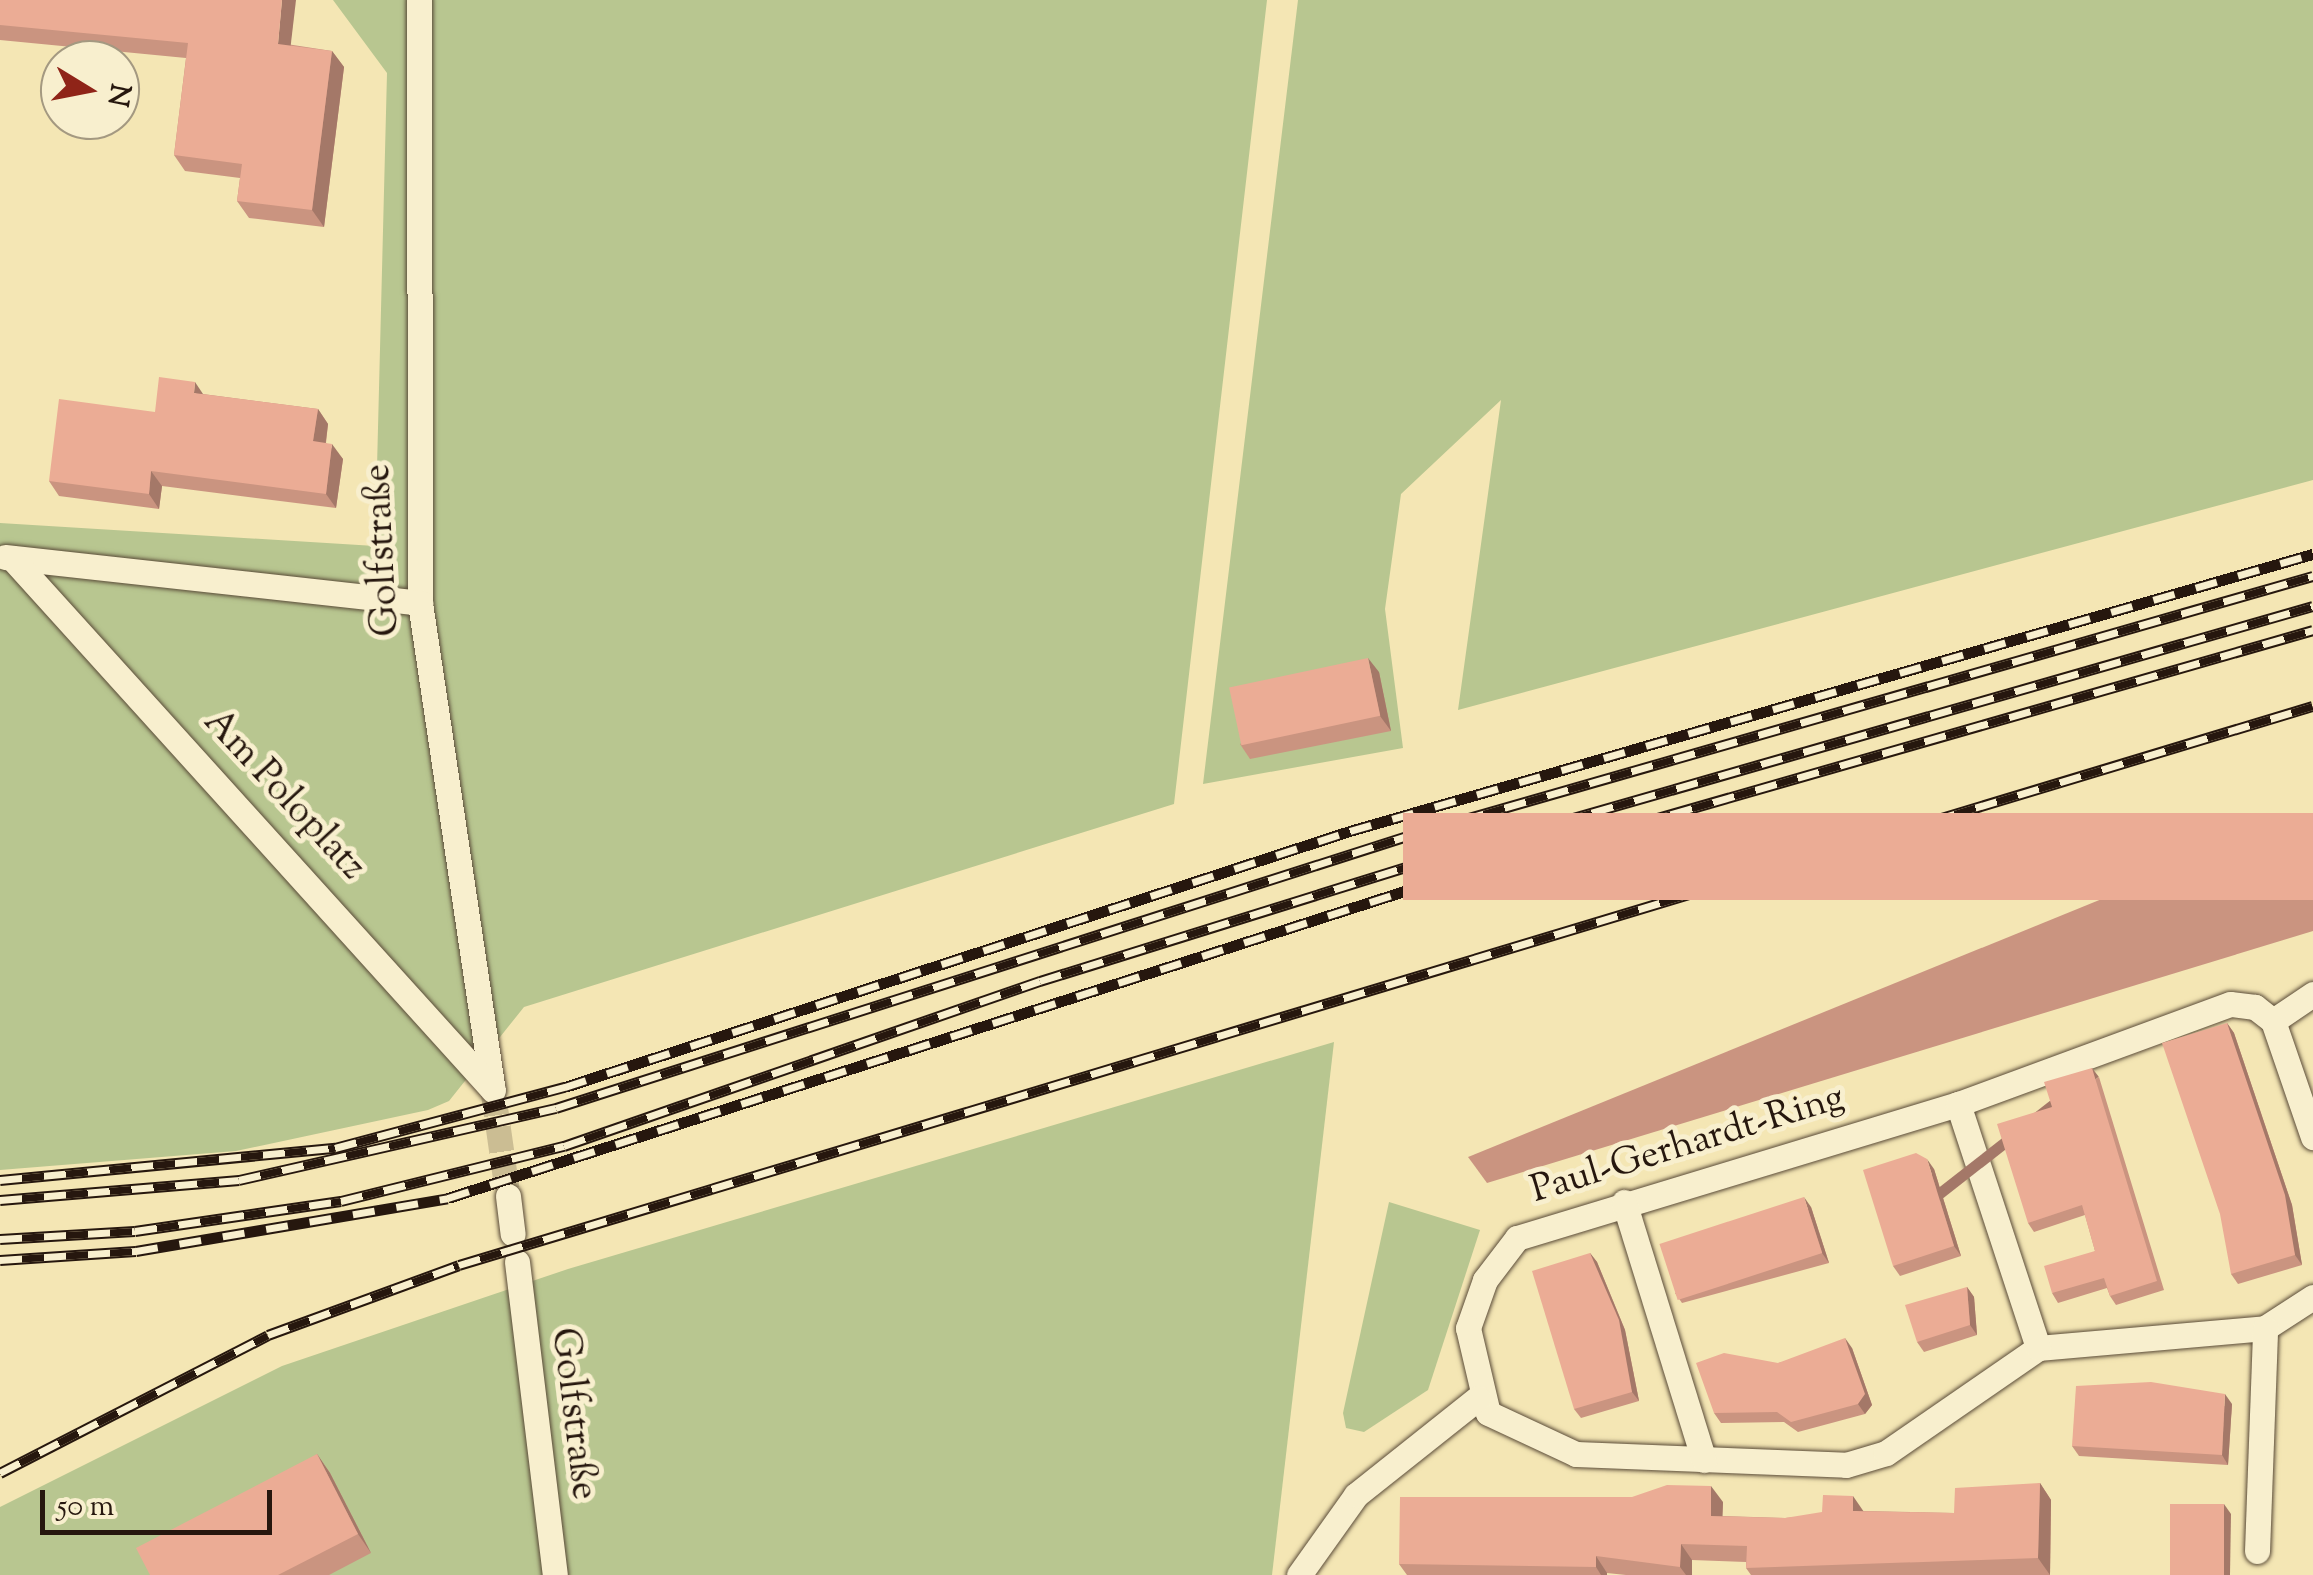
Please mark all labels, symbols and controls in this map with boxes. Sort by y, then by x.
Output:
north arrow [40,40,140,140]
text: N [96,80,139,109]
street label: Golfstraße [357,463,411,637]
street label: Am Poloplatz [192,701,374,891]
street label: Paul-Gerhardt-Ring [1526,1077,1850,1215]
street label: Golfstraße [539,1325,605,1503]
scale bar [45,1470,278,1532]
text: 50 m [57,1486,114,1529]

